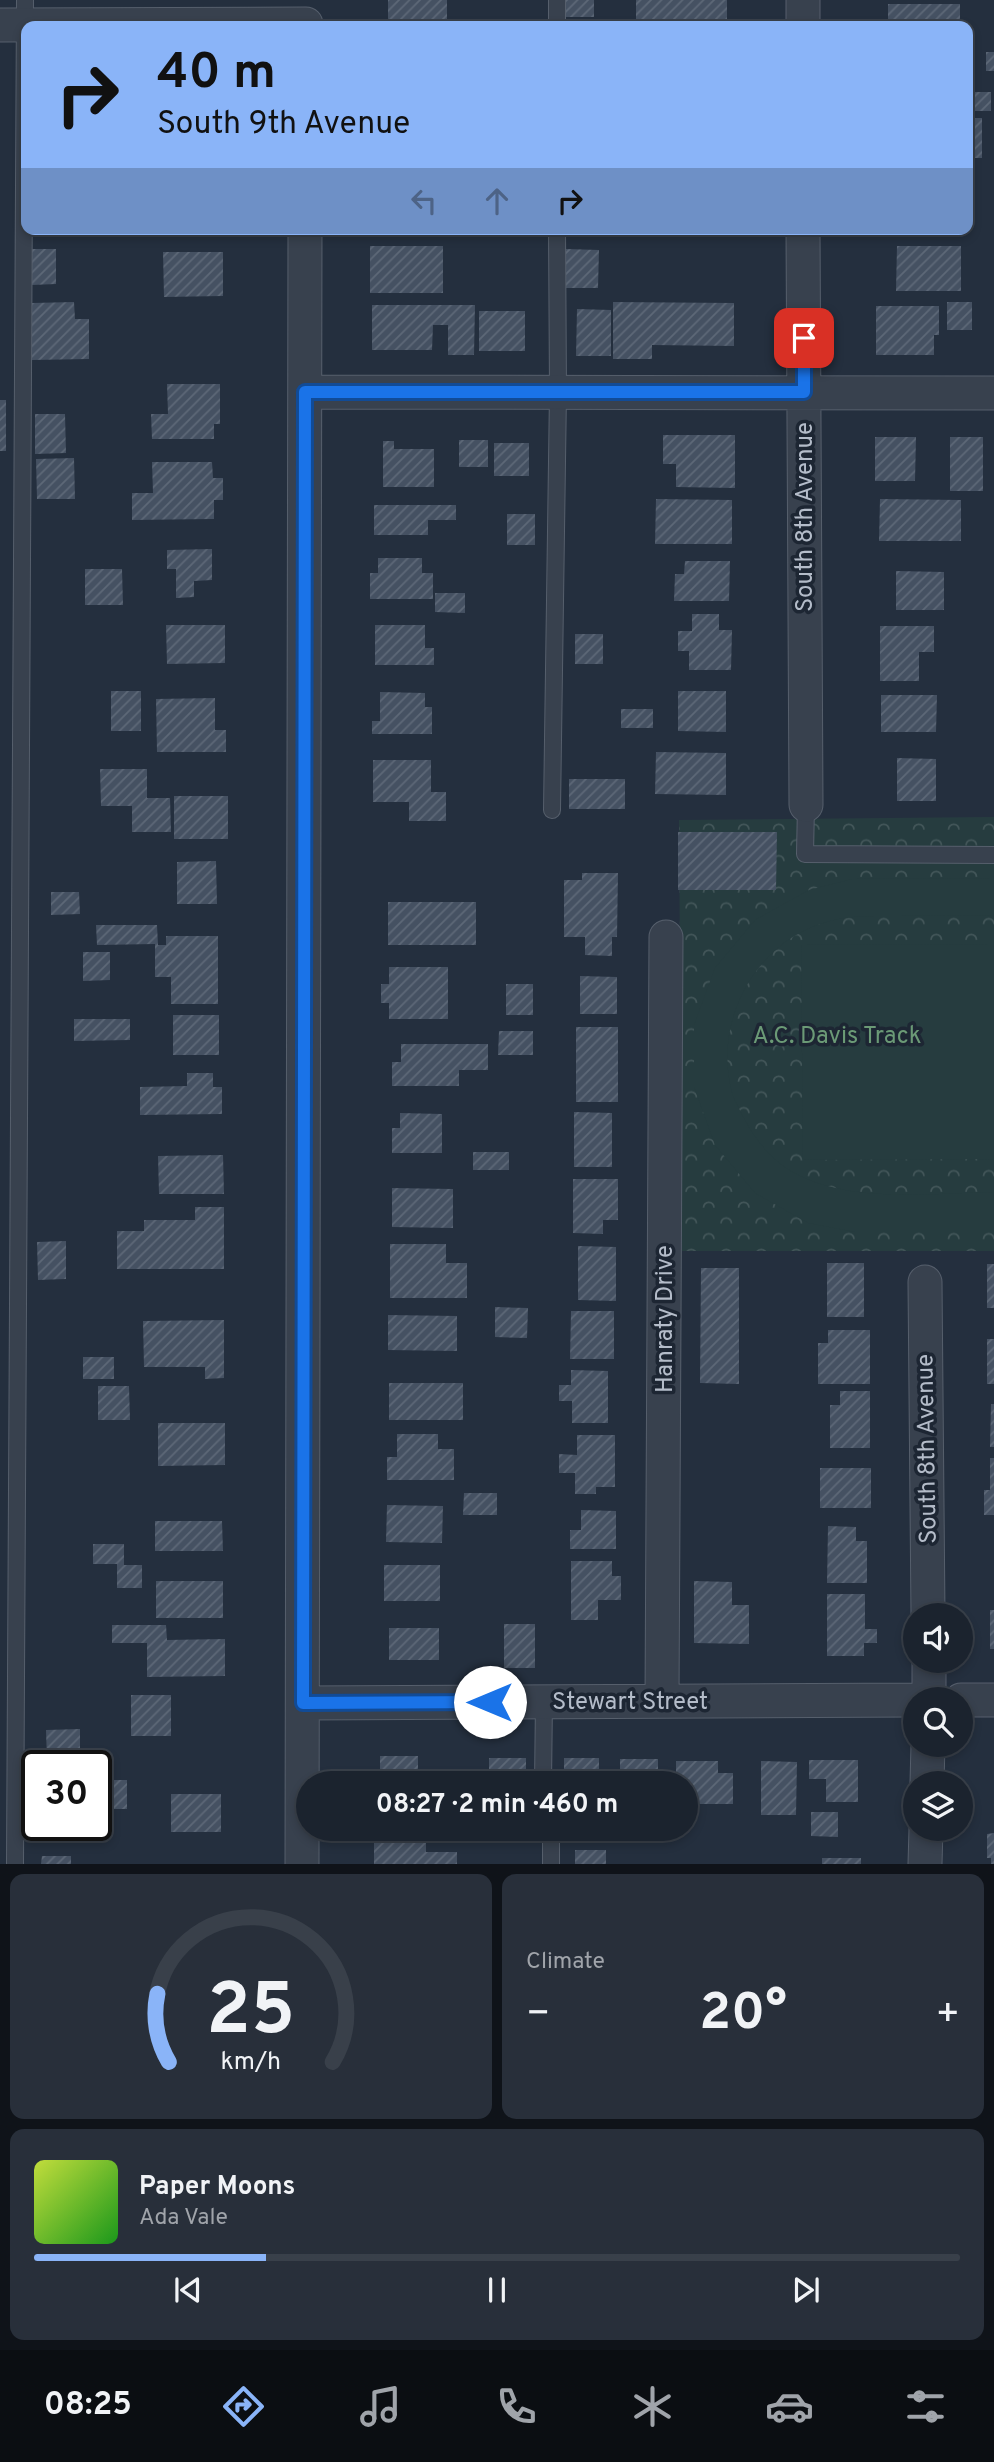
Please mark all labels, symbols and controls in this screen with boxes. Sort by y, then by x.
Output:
text: 40 m [157,44,276,106]
icon: right [42,49,133,140]
text: South 9th Avenue [157,105,410,145]
icon: left [405,182,443,220]
icon: ahead [478,182,516,220]
icon: right [551,182,589,220]
pin [774,308,834,368]
icon: arrive [785,319,823,357]
street label: South 8th Avenue [791,422,821,612]
park label: A.C. Davis Track [753,1022,921,1052]
street label: Hanraty Drive [651,1245,681,1393]
street label: South 8th Avenue [911,1354,945,1544]
map controls [903,1603,973,1841]
button: sound [903,1603,973,1673]
position arrow [453,1665,527,1739]
button: search [903,1687,973,1757]
street label: Stewart Street [552,1688,708,1718]
speed limit sign: 30 [21,1750,112,1841]
button: layers [903,1771,973,1841]
text: 08:27 · 2 min · 460 m [376,1789,618,1822]
text: Climate [526,1948,605,1977]
text: 25 [207,1969,296,2061]
text: 20° [699,1982,787,2048]
text: − [526,1991,551,2040]
text: + [935,1991,960,2040]
text: km/h [221,2047,281,2079]
text: Paper Moons [139,2171,295,2204]
text: Ada Vale [139,2204,228,2233]
icon: previous [169,2271,207,2309]
icon: pause [478,2271,516,2309]
icon: next [787,2271,825,2309]
icon: directions [219,2382,268,2431]
icon: music [356,2382,405,2431]
icon: phone [492,2382,541,2431]
icon: climate [628,2382,677,2431]
icon: car [765,2382,814,2431]
icon: filters [901,2382,950,2431]
text: 08:25 [44,2386,132,2426]

